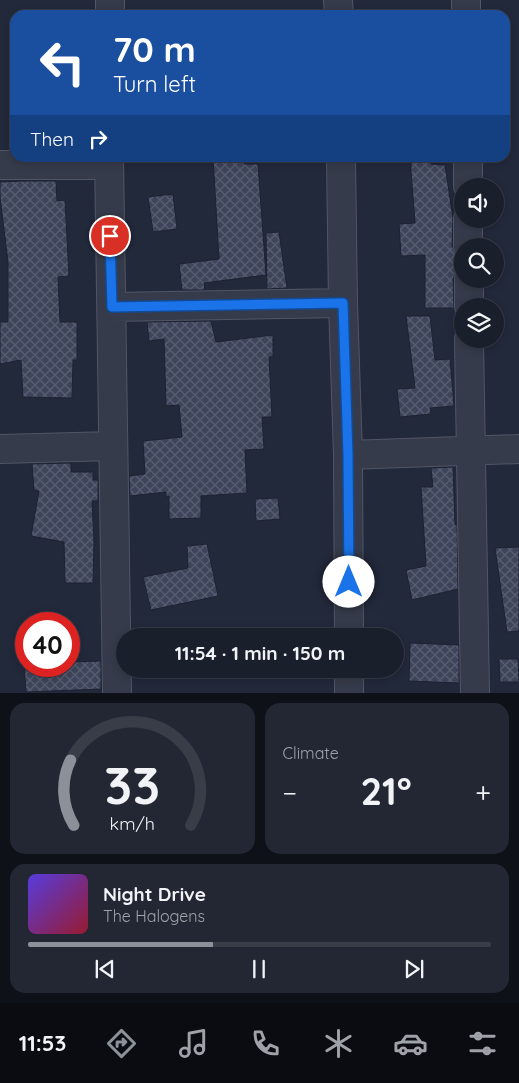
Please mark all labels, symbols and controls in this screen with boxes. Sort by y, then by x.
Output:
text: 70 m [113,27,196,71]
icon: left [30,30,95,95]
text: Turn left [113,70,196,98]
icon: right [84,125,112,153]
text: Then [30,127,74,151]
map controls [454,178,504,348]
button: sound [454,178,504,228]
pin [89,215,131,257]
icon: arrive [96,222,124,250]
button: search [454,238,504,288]
button: layers [454,298,504,348]
position arrow [322,555,374,607]
speed limit sign: 40 [15,612,80,677]
text: 11:54 · 1 min · 150 m [175,641,345,665]
text: Climate [283,743,339,763]
text: 33 [104,752,160,817]
text: 21° [360,767,412,815]
text: − [283,775,297,810]
text: + [475,775,491,810]
text: km/h [110,812,155,834]
text: Night Drive [103,882,206,906]
text: The Halogens [103,906,205,926]
icon: previous [91,955,119,983]
icon: pause [245,955,273,983]
icon: next [400,955,428,983]
icon: directions [104,1026,139,1061]
icon: music [176,1026,211,1061]
icon: phone [248,1026,283,1061]
icon: climate [321,1026,356,1061]
icon: car [393,1026,428,1061]
icon: filters [465,1026,500,1061]
text: 11:53 [19,1029,66,1057]

